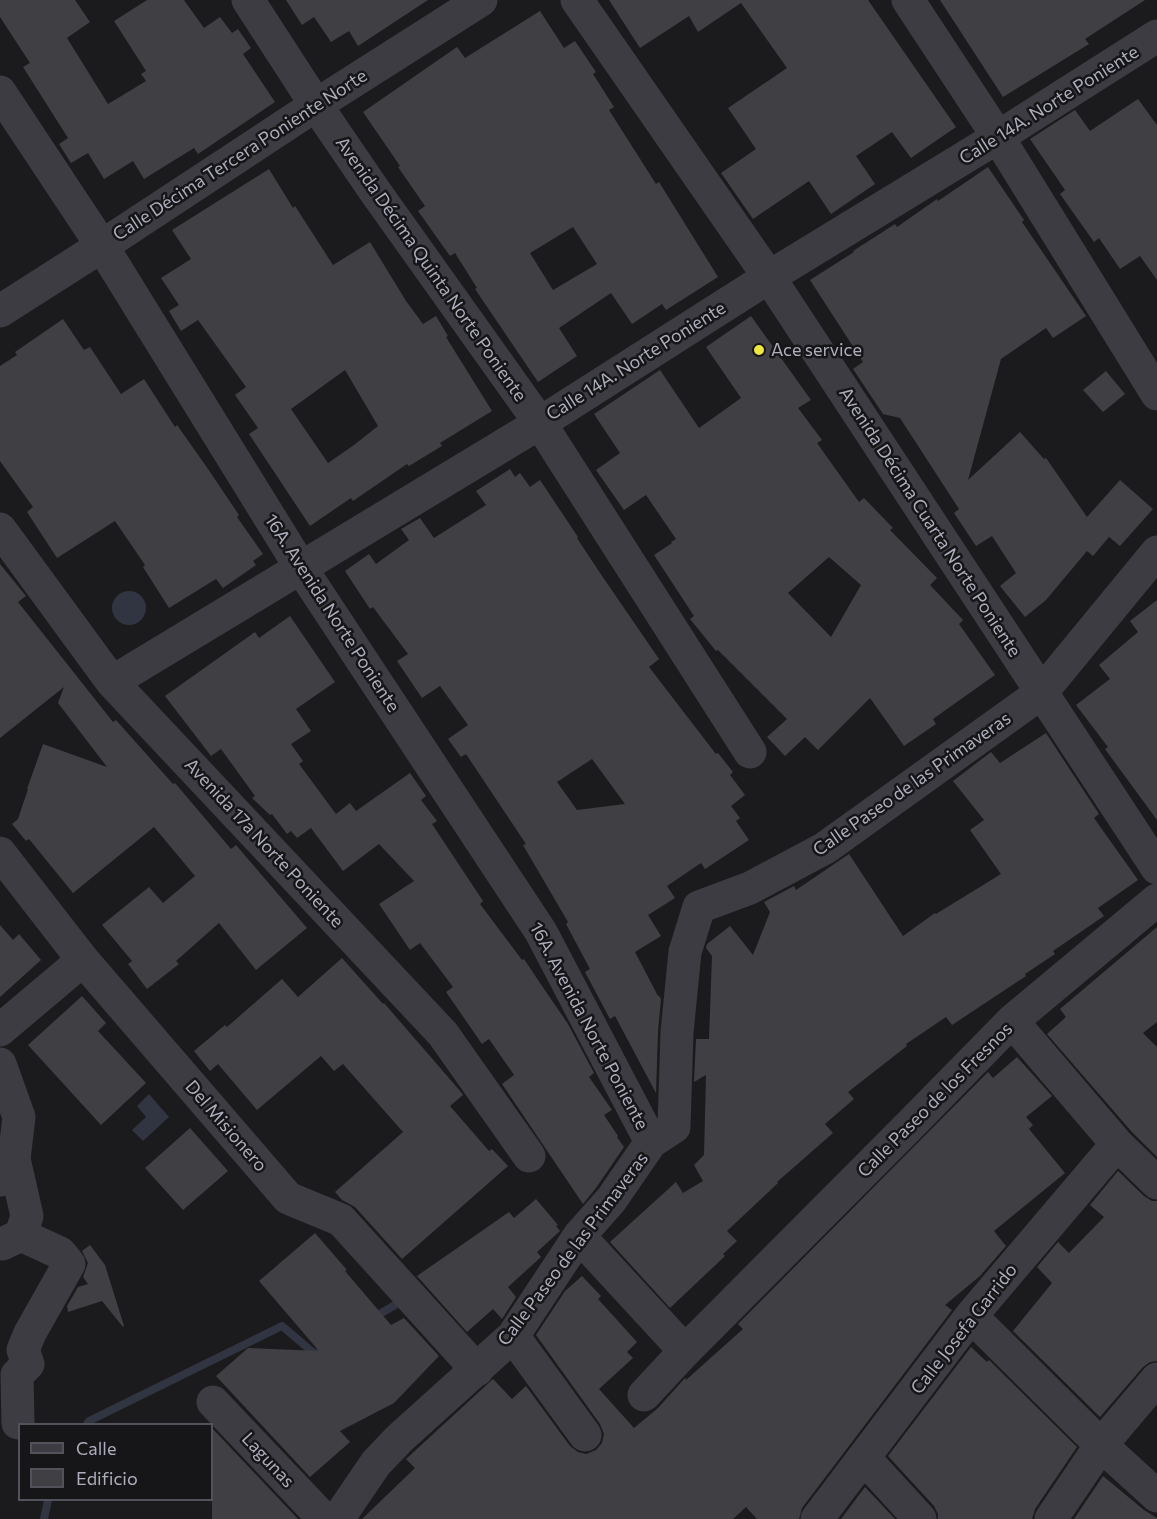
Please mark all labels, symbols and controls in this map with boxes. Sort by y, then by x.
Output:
street label: Calle 14A. Norte Poniente [955,41,1143,169]
street label: Calle Décima Tercera Poniente Norte [109,65,371,245]
street label: Avenida Décima Quinta Norte Poniente [331,133,531,405]
street label: Calle 14A. Norte Poniente [542,297,730,425]
place label: Ace service [771,339,862,361]
marker: Ace service [752,343,766,357]
street label: Avenida Décima Cuarta Norte Poniente [835,383,1025,661]
street label: 16A. Avenida Norte Poniente [260,510,404,716]
street label: Calle Paseo de las Primaveras [809,707,1015,861]
street label: Avenida 17a Norte Poniente [180,754,348,932]
street label: 16A. Avenida Norte Poniente [525,919,653,1133]
street label: Calle Paseo de los Fresnos [853,1018,1017,1182]
street label: Del Misionero [181,1076,271,1176]
street label: Calle Paseo de las Primaveras [493,1148,653,1350]
street label: Calle Josefa Garrido [906,1259,1022,1399]
legend [18,1423,213,1501]
street label: Lagunas [237,1428,299,1492]
text: Calle [76,1437,116,1459]
text: Edificio [76,1467,138,1489]

